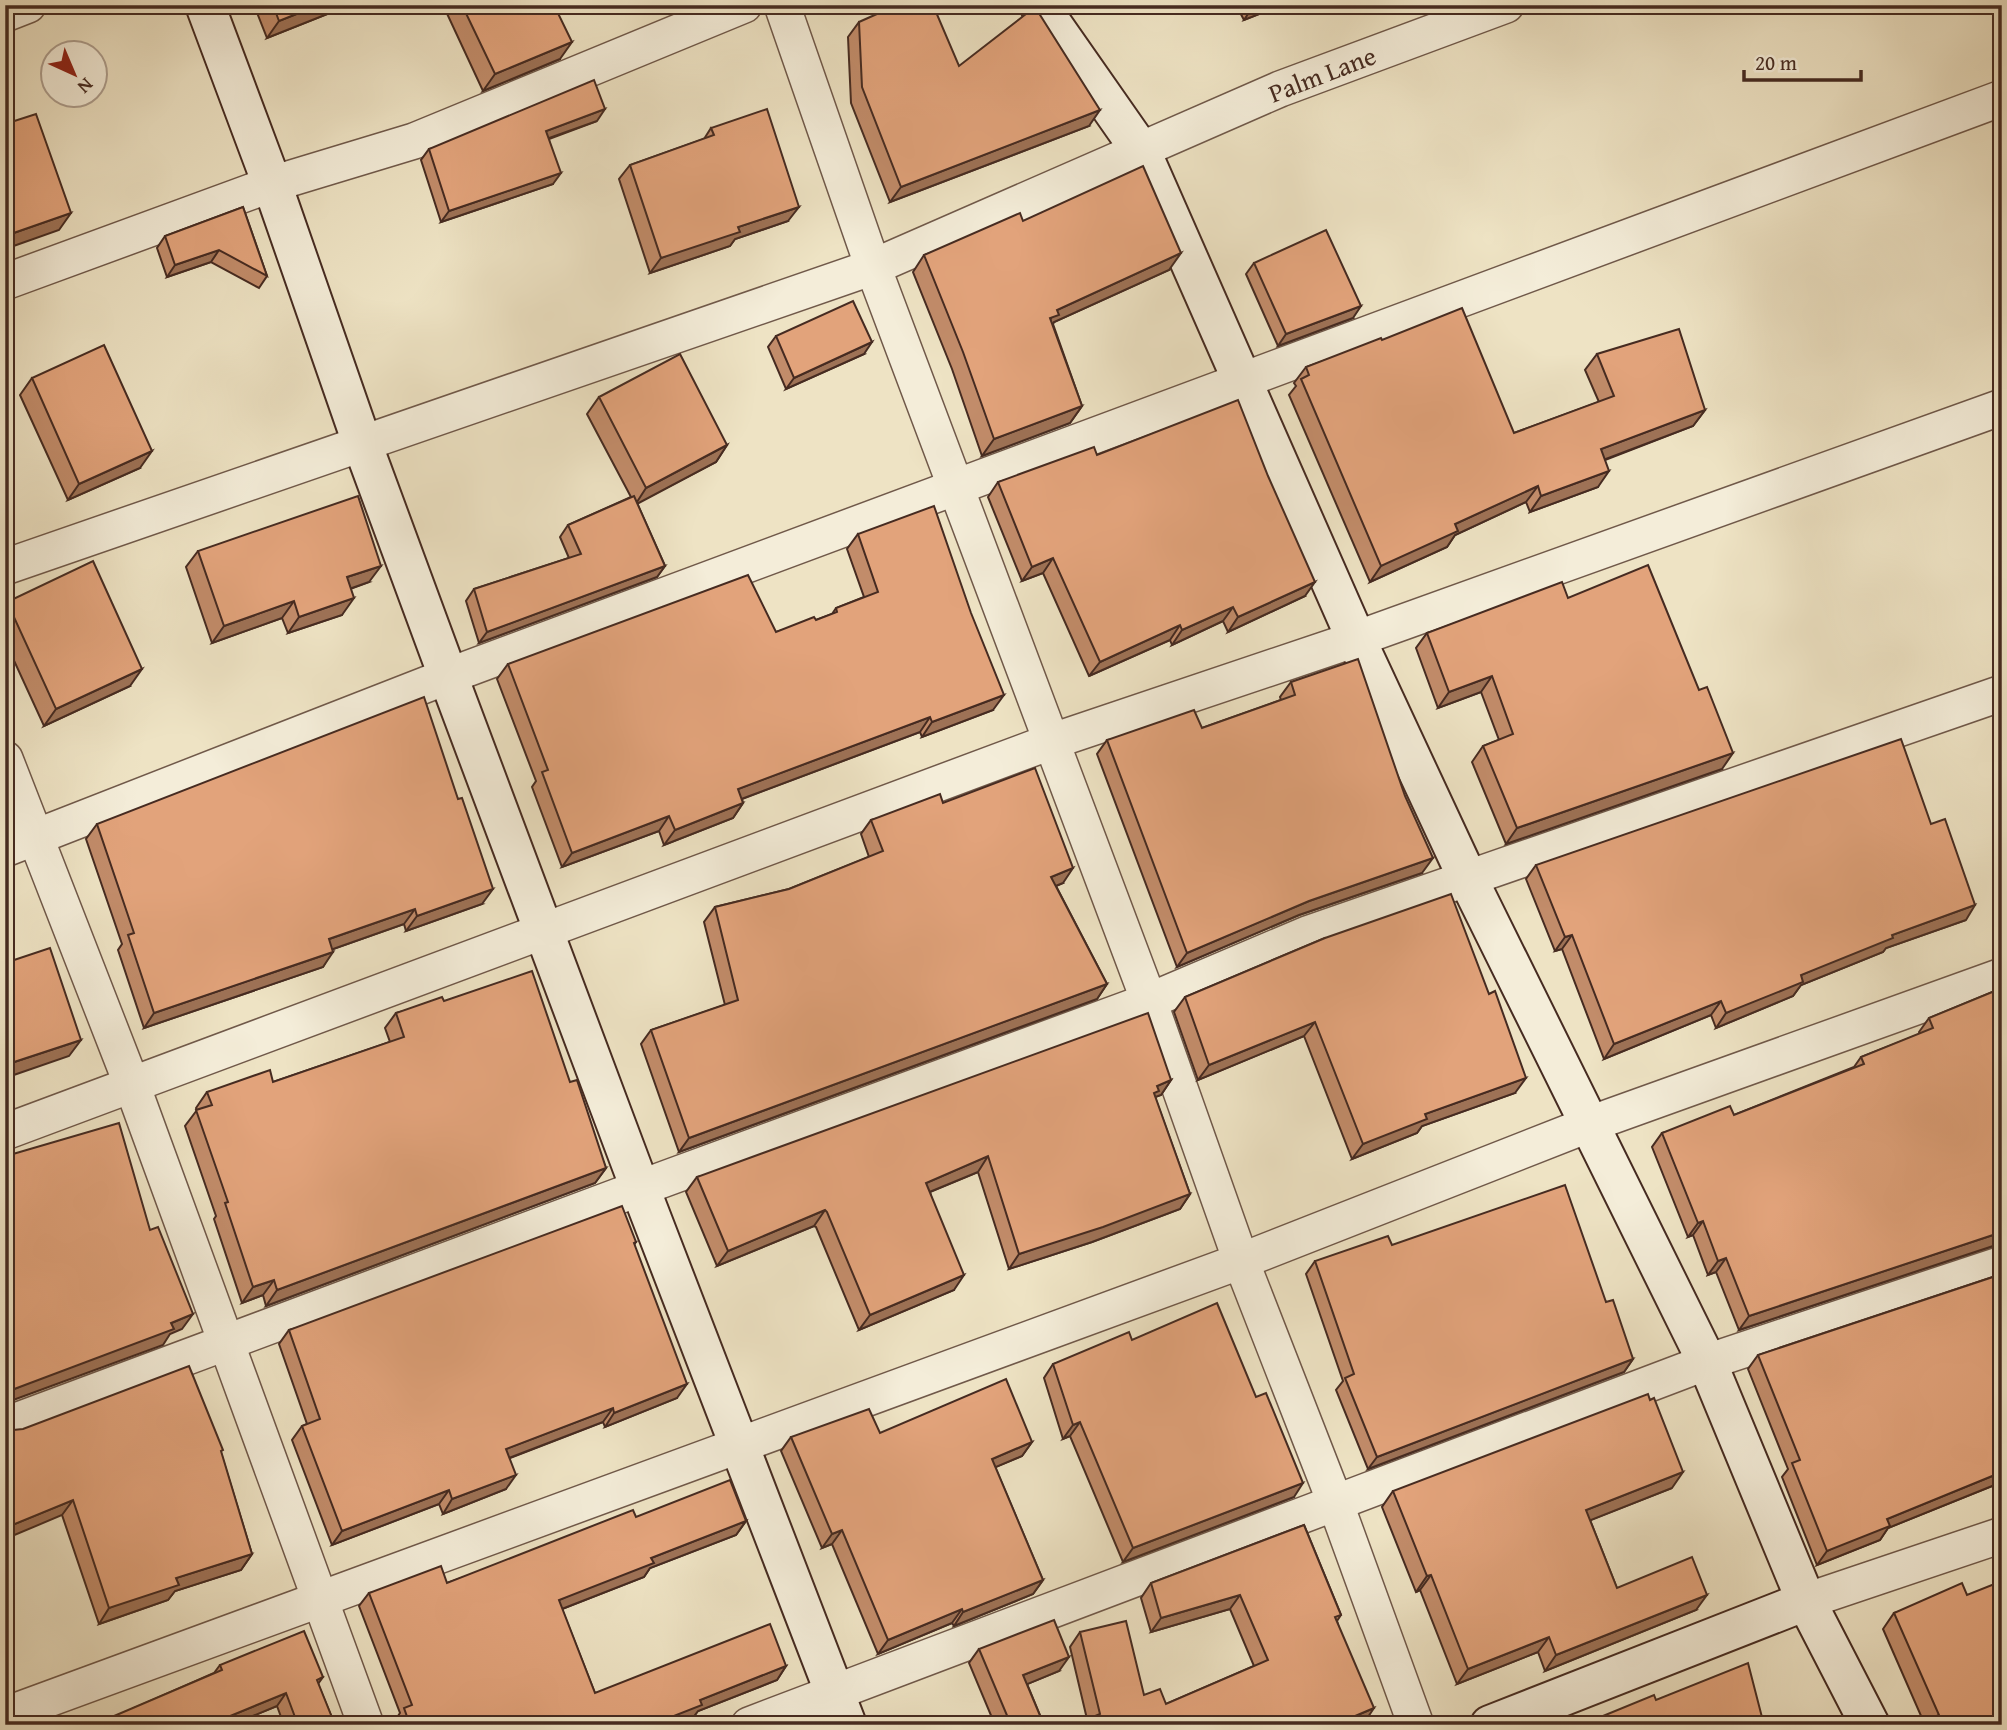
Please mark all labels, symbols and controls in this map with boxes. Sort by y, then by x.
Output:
street label: Palm Lane [1263,36,1381,112]
north arrow [38,38,108,108]
scale bar [1744,38,1862,82]
text: 20 m [1755,47,1797,78]
text: N [71,72,100,101]

